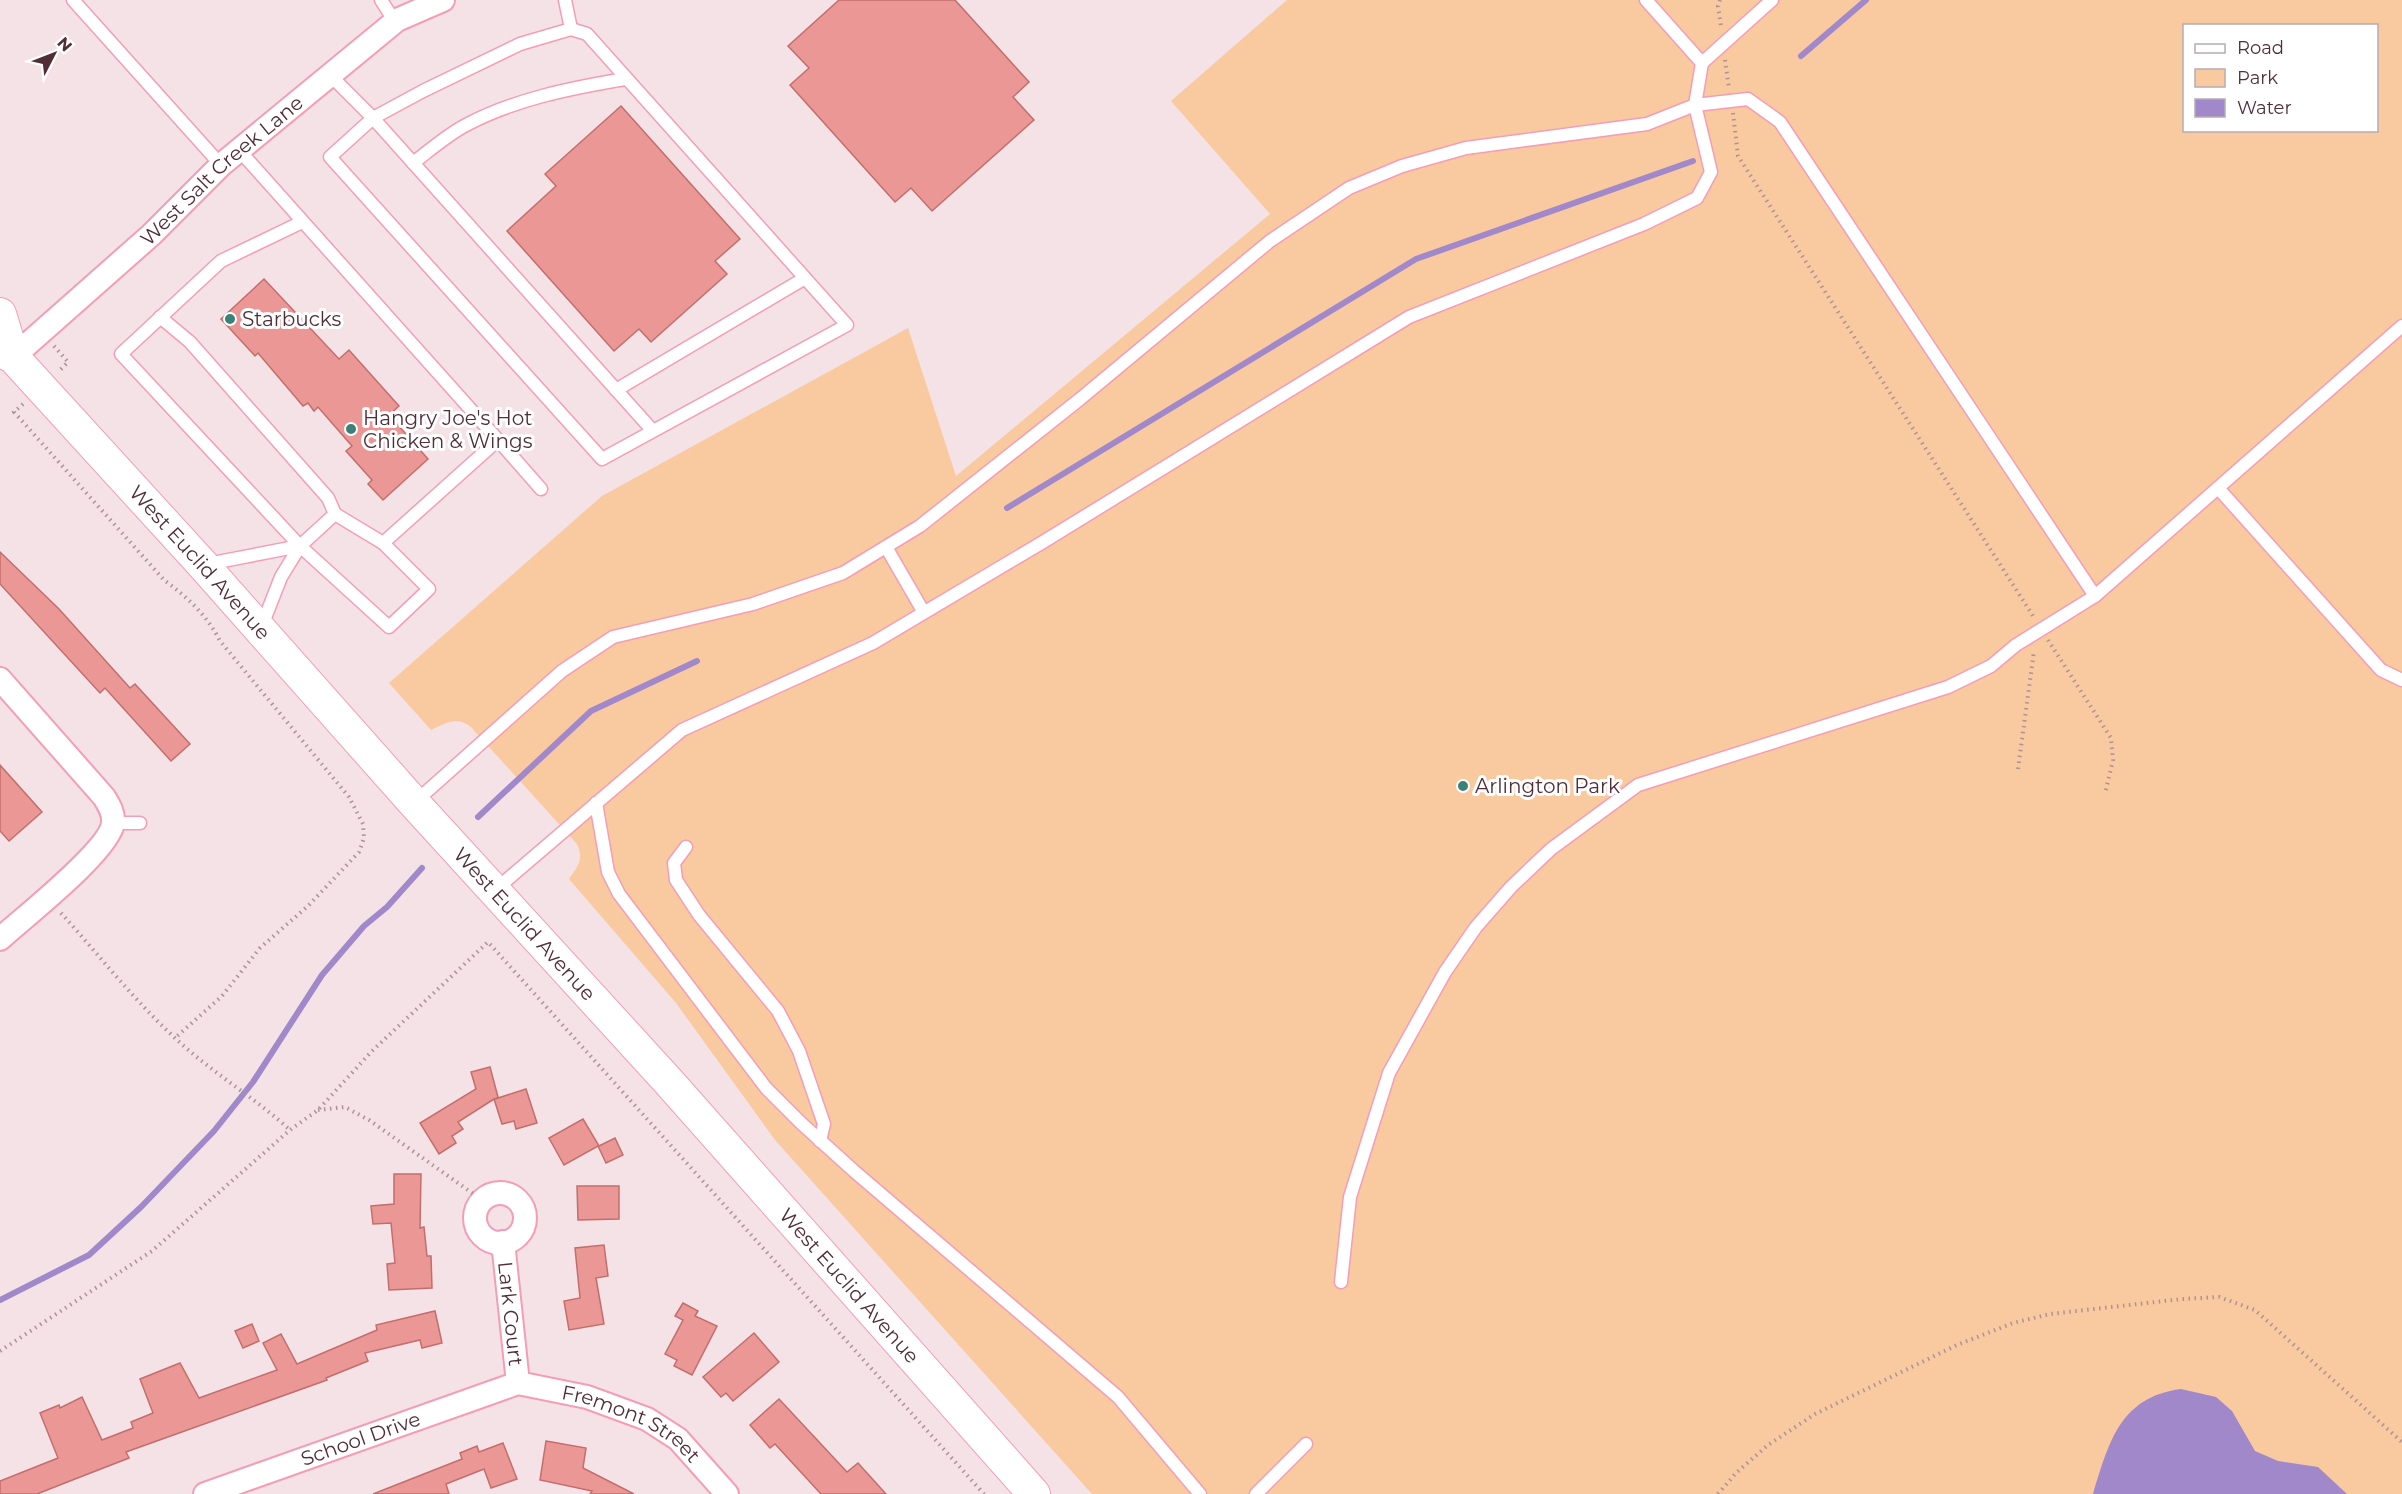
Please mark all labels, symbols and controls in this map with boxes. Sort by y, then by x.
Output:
north arrow [24,24,84,84]
legend [2183,24,2378,132]
text: N [53,33,76,55]
text: Road [2237,37,2284,59]
text: Park [2237,67,2278,89]
street label: West Salt Creek Lane [135,90,308,251]
text: Water [2237,97,2292,119]
place label: Starbucks [242,307,341,331]
marker: Starbucks [223,312,237,326]
place label: Hangry Joe's Hot Chicken & Wings [363,406,533,453]
marker: Hangry Joe's Hot Chicken & Wings [344,422,358,436]
street label: West Euclid Avenue [124,480,275,645]
place label: Arlington Park [1475,774,1620,798]
marker: Arlington Park [1456,779,1470,793]
street label: West Euclid Avenue [448,842,601,1006]
street label: West Euclid Avenue [774,1203,924,1368]
street label: Lark Court [493,1260,528,1367]
street label: Fremont Street [560,1380,705,1467]
street label: School Drive [298,1407,423,1471]

